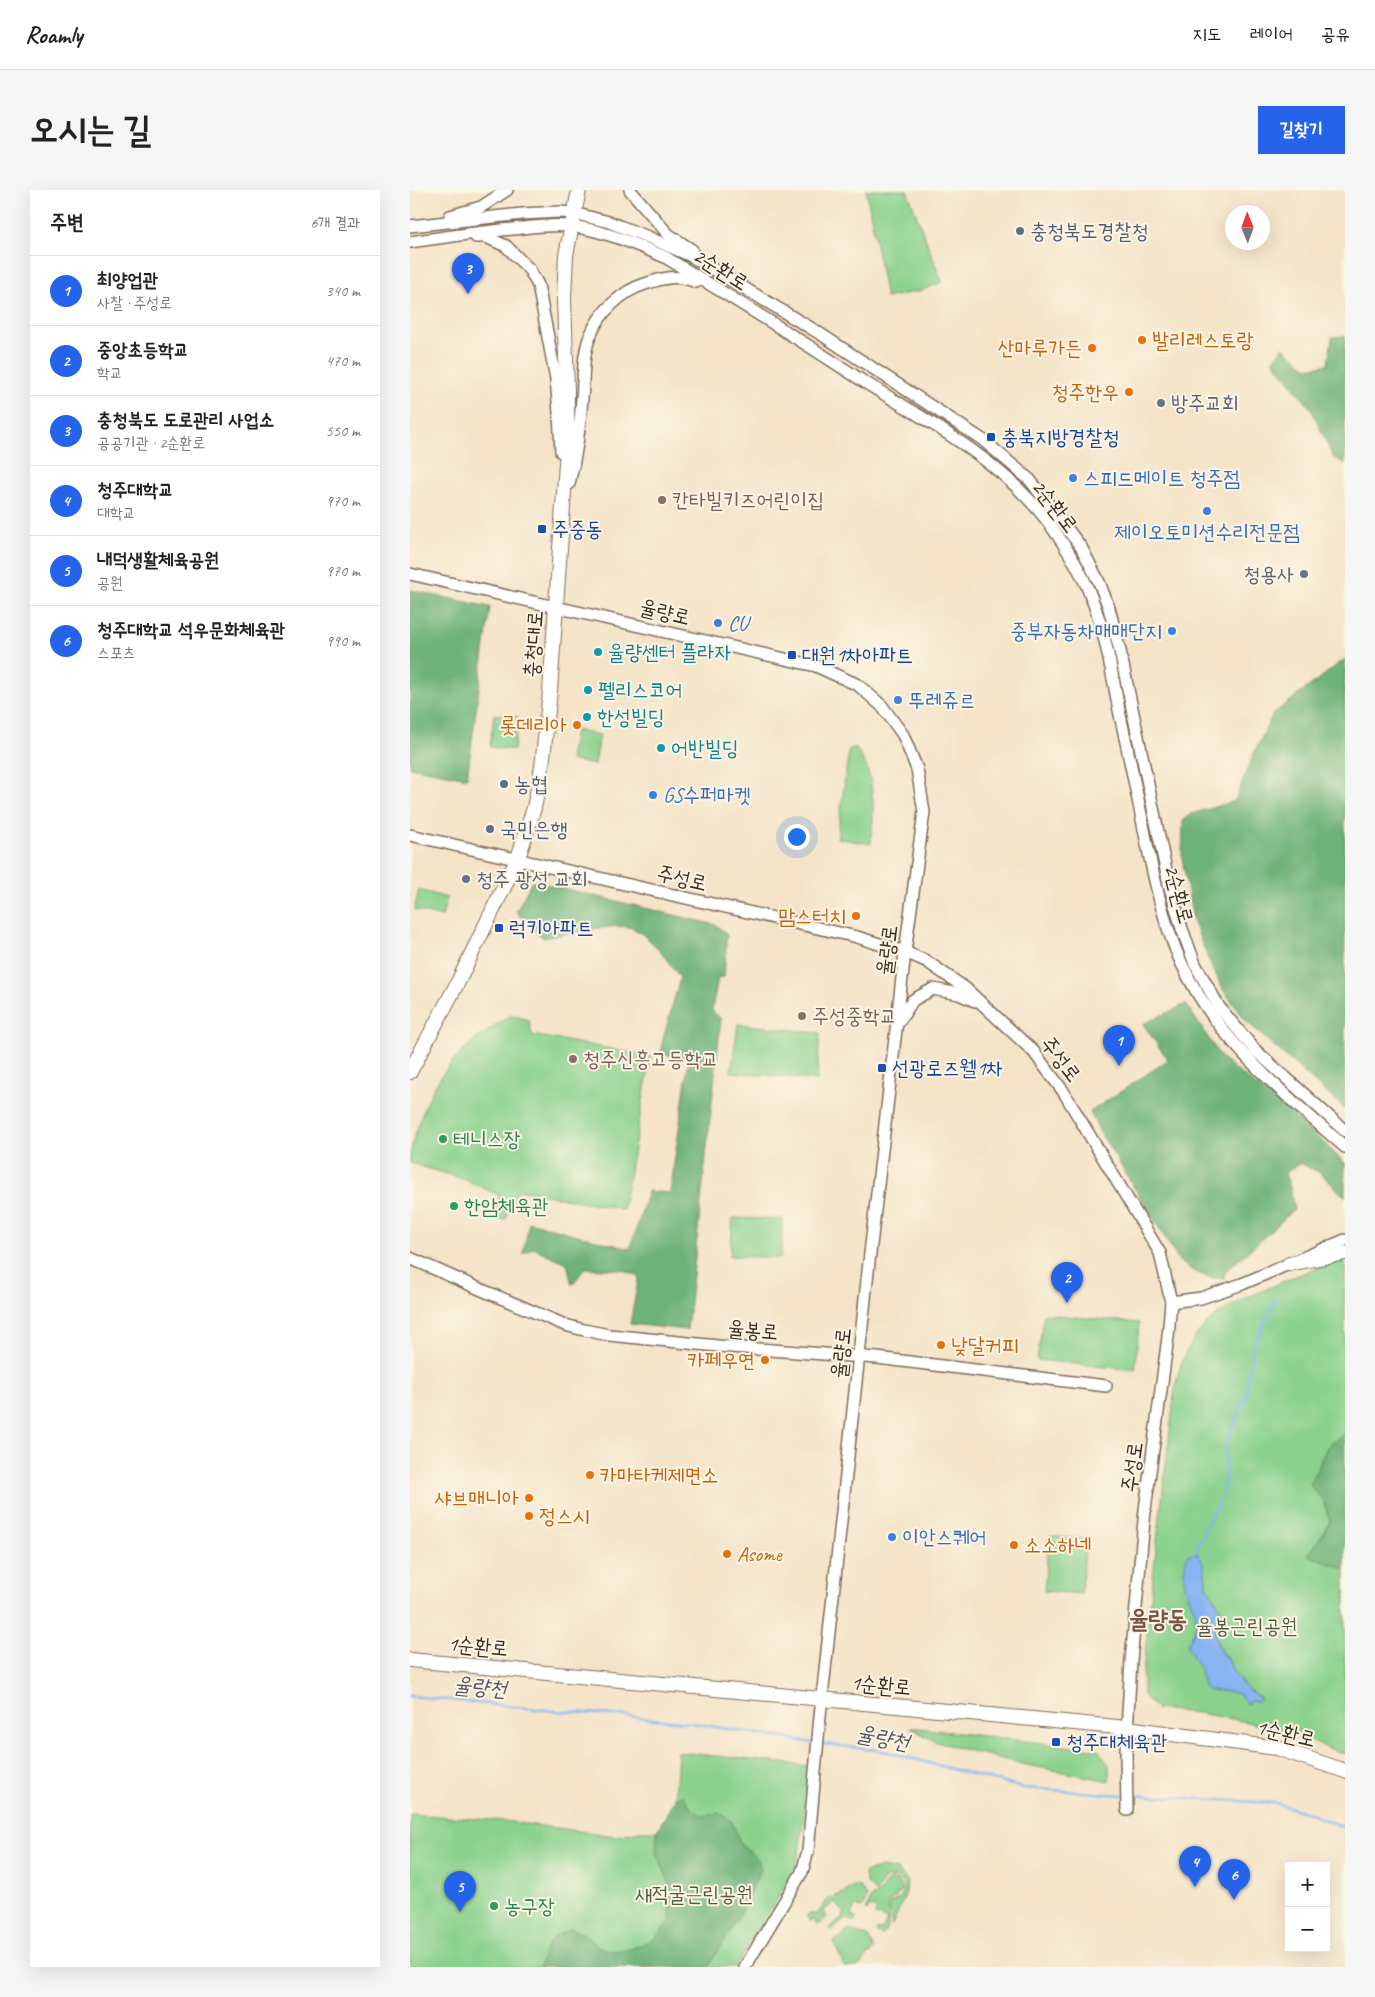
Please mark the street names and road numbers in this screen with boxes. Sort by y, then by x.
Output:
street label: 2순환로 [689,242,753,296]
street label: 2순환로 [1026,474,1084,538]
street label: 율량로 [637,594,693,630]
street label: 충청대로 [518,609,548,679]
street label: 주성로 [654,860,710,896]
street label: 2순환로 [1159,862,1199,926]
street label: 율량로 [871,923,903,977]
street label: 주성로 [1035,1031,1087,1087]
street label: 율봉로 [727,1315,779,1345]
street label: 율량로 [825,1326,857,1380]
street label: 주성로 [1116,1440,1148,1494]
street label: 1순환로 [447,1630,509,1662]
street label: 1순환로 [850,1669,912,1701]
street label: 1순환로 [1254,1714,1318,1752]

